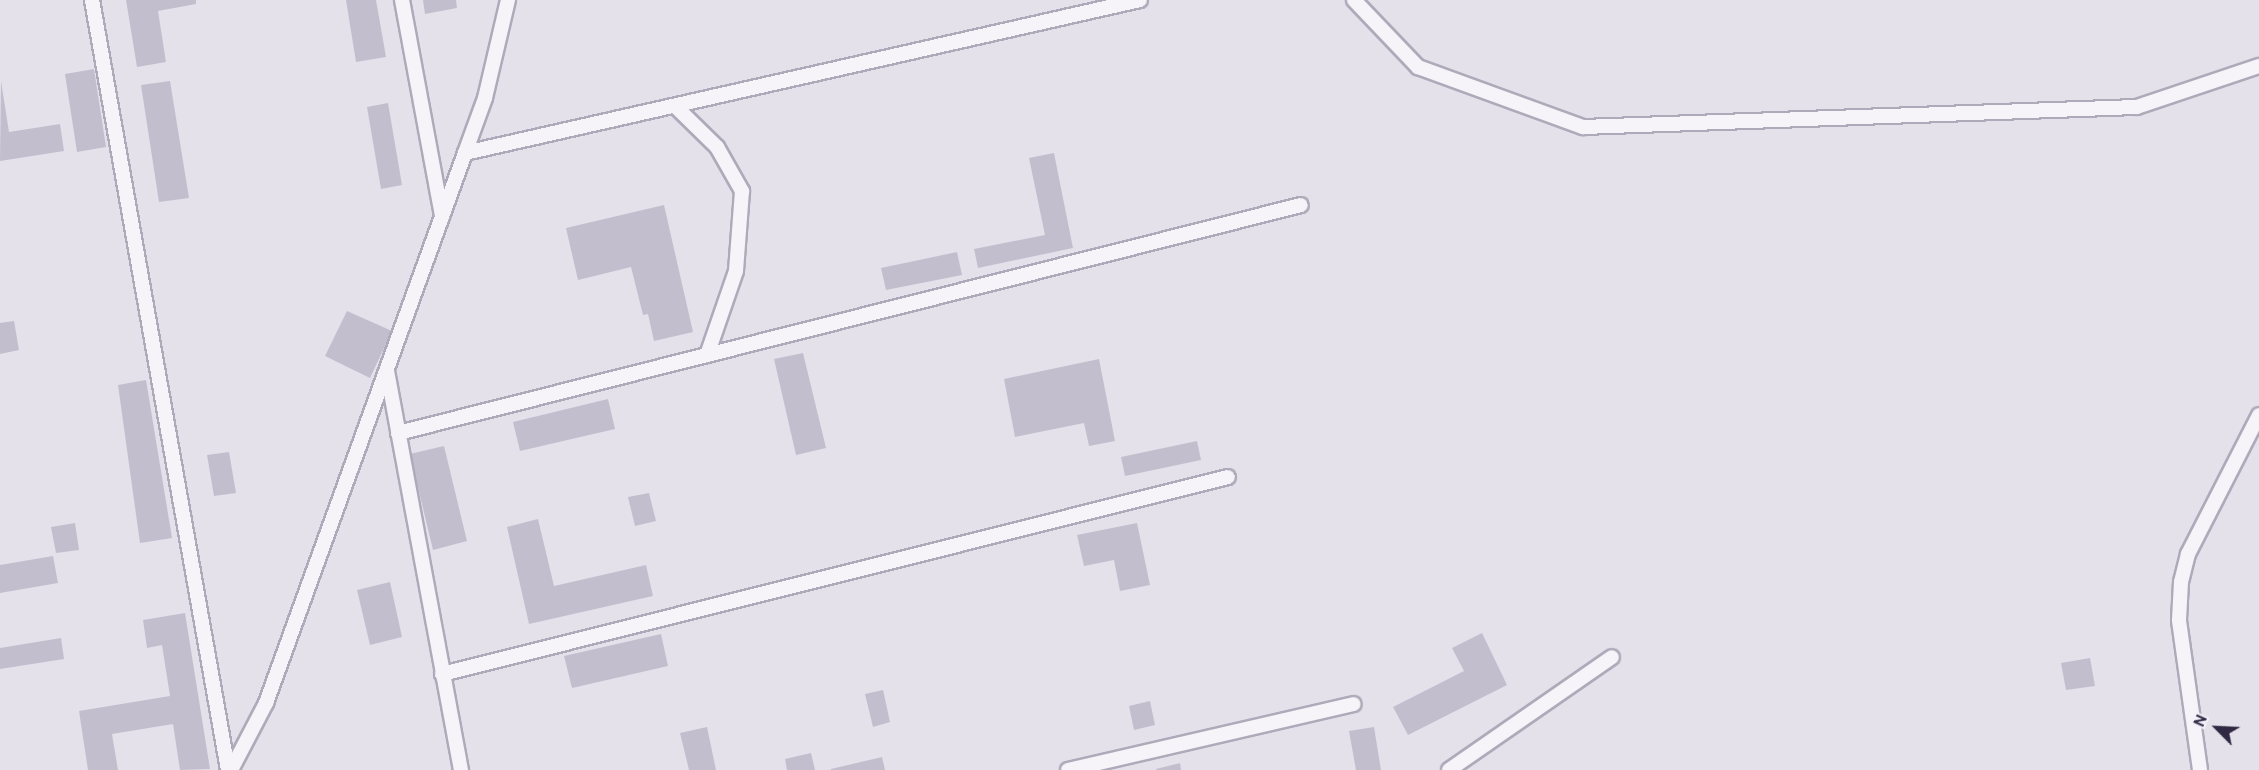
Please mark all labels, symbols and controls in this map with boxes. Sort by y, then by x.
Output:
north arrow [2187,698,2247,758]
text: N [2189,711,2211,730]

